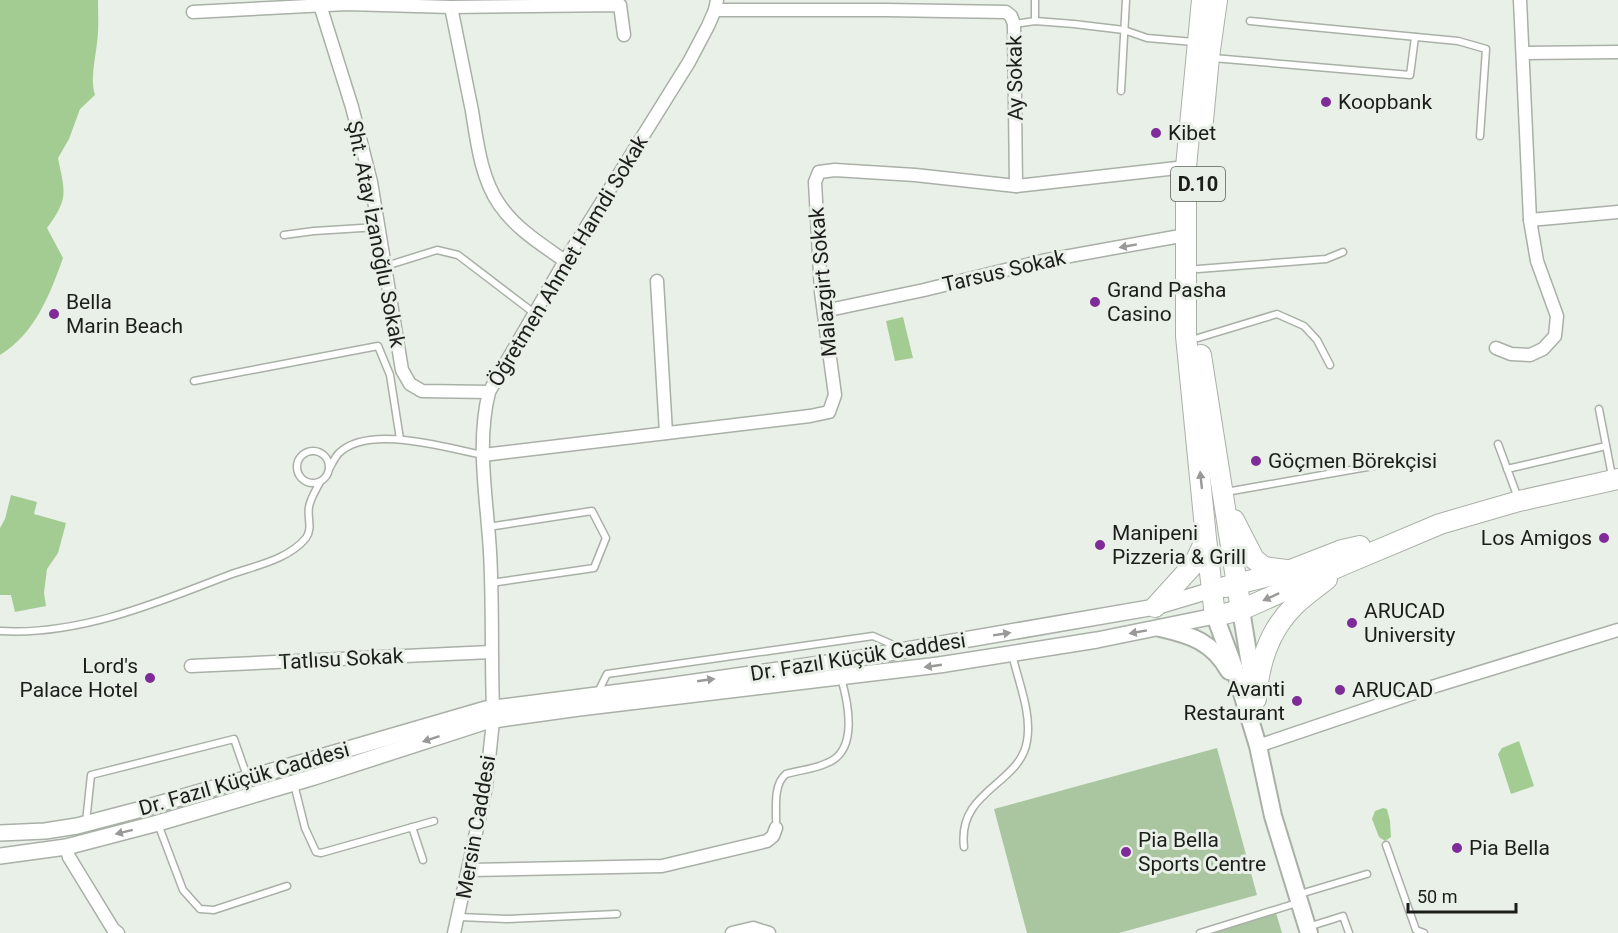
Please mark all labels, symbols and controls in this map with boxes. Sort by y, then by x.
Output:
street label: Ay Sokak [1002,35,1028,121]
place label: Koopbank [1338,90,1432,114]
marker: Koopbank [1319,95,1333,109]
street label: Şht. Atay İzanoğlu Sokak [342,119,410,350]
place label: Kibet [1168,121,1216,145]
marker: Kibet [1149,126,1163,140]
street label: Öğretmen Ahmet Hamdi Sokak [483,131,653,391]
road number: D.10 [1171,167,1225,201]
street label: Malazgirt Sokak [804,206,842,358]
one-way arrow [1118,241,1137,250]
street label: Tarsus Sokak [940,245,1068,297]
place label: Grand Pasha Casino [1107,278,1226,326]
place label: Bella Marin Beach [66,290,183,338]
marker: Grand Pasha Casino [1088,295,1102,309]
marker: Bella Marin Beach [47,307,61,321]
place label: Göçmen Börekçisi [1268,449,1437,473]
marker: Göçmen Börekçisi [1249,454,1263,468]
one-way arrow [1196,471,1206,490]
place label: Manipeni Pizzeria & Grill [1112,521,1246,569]
place label: Los Amigos [1481,526,1592,550]
marker: Los Amigos [1597,531,1611,545]
marker: Manipeni Pizzeria & Grill [1093,538,1107,552]
one-way arrow [1262,592,1280,602]
place label: ARUCAD University [1364,599,1455,647]
marker: ARUCAD University [1345,616,1359,630]
street label: Dr. Fazıl Küçük Caddesi [749,628,967,686]
one-way arrow [1128,628,1147,637]
one-way arrow [993,629,1012,638]
street label: Tatlısu Sokak [278,644,404,674]
place label: Lord's Palace Hotel [20,654,138,702]
one-way arrow [923,661,942,670]
marker: Lord's Palace Hotel [143,671,157,685]
one-way arrow [696,676,715,685]
place label: Avanti Restaurant [1184,677,1285,725]
place label: ARUCAD [1352,678,1433,702]
marker: ARUCAD [1333,683,1347,697]
marker: Avanti Restaurant [1290,694,1304,708]
one-way arrow [422,735,440,745]
street label: Dr. Fazıl Küçük Caddesi [136,737,352,821]
street label: Mersin Caddesi [452,753,500,901]
one-way arrow [115,828,133,838]
place label: Pia Bella Sports Centre [1138,828,1266,876]
place label: Pia Bella [1469,836,1550,860]
marker: Pia Bella [1450,841,1464,855]
marker: Pia Bella Sports Centre [1119,845,1133,859]
scale bar [1408,876,1516,914]
text: 50 m [1417,886,1457,907]

